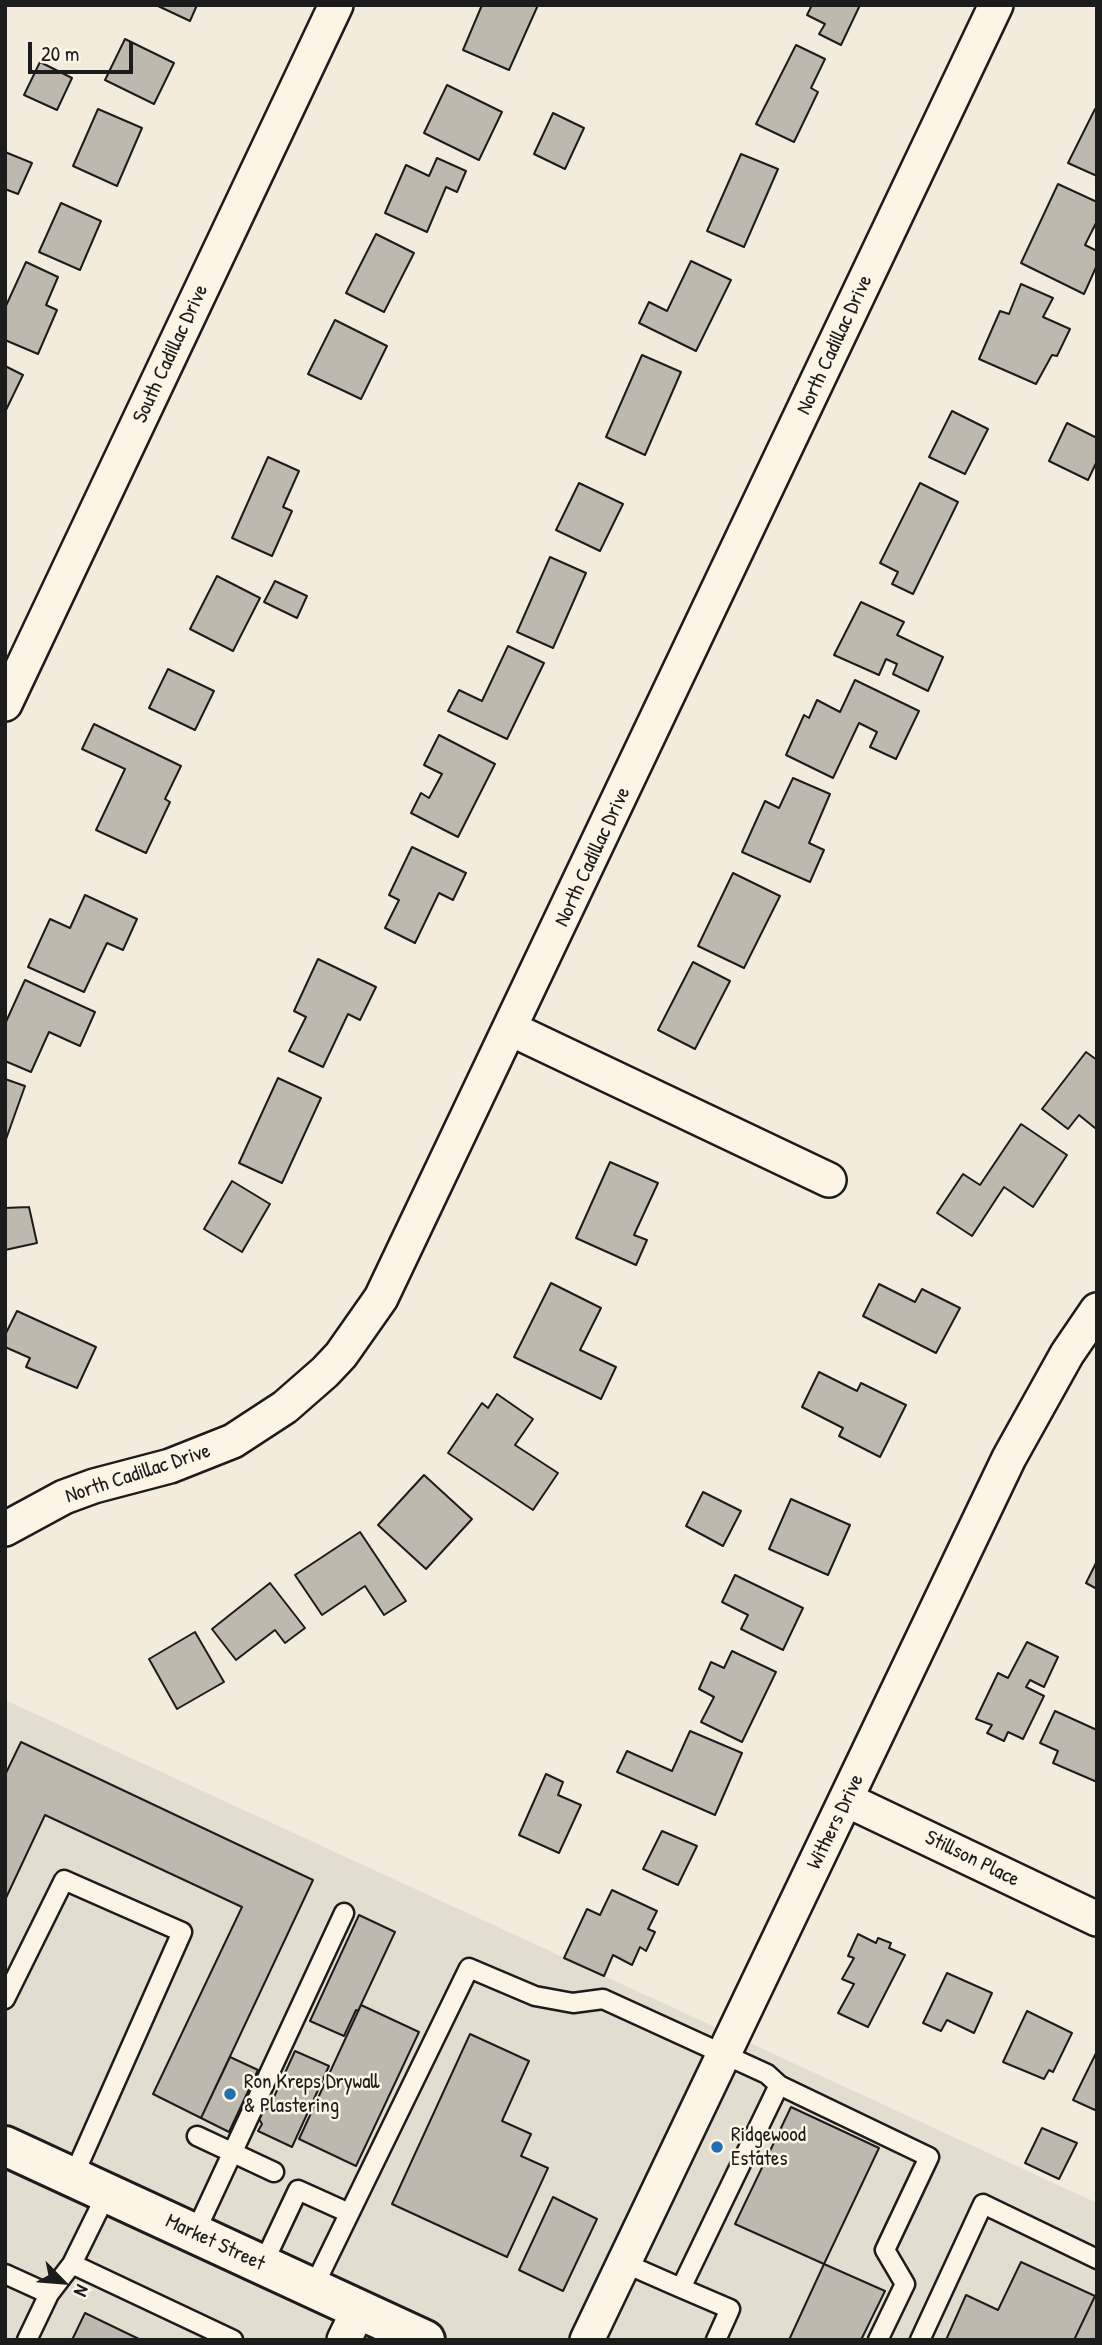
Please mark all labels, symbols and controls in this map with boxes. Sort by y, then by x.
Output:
scale bar [32,28,136,72]
text: 20 m [41,39,79,68]
street label: North Cadillac Drive [792,271,878,419]
street label: South Cadillac Drive [128,281,214,427]
street label: North Cadillac Drive [550,783,636,931]
street label: North Cadillac Drive [62,1439,214,1509]
street label: Withers Drive [802,1770,870,1874]
street label: Stillson Place [921,1825,1023,1893]
place label: Ron Kreps Drywall & Plastering [244,2069,380,2119]
marker: Ron Kreps Drywall & Plastering [222,2086,238,2102]
place label: Ridgewood Estates [731,2122,806,2172]
marker: Ridgewood Estates [709,2139,725,2155]
street label: Market Street [161,2209,269,2277]
north arrow [28,2247,98,2317]
text: N [68,2281,96,2301]

